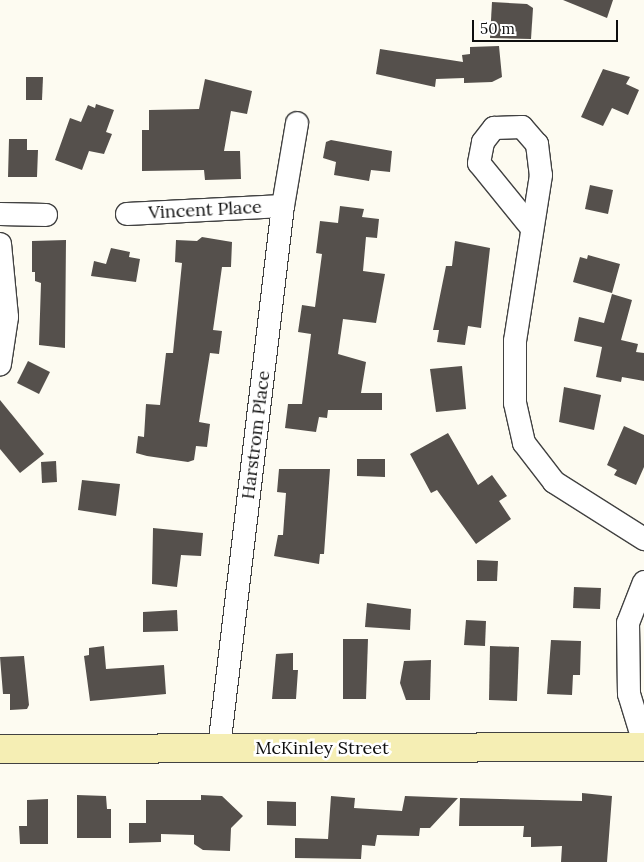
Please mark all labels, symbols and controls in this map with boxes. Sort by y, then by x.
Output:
scale bar [474,10,620,42]
text: 50 m [480,19,515,38]
street label: Vincent Place [148,196,262,224]
street label: Harstrom Place [237,369,275,501]
street label: McKinley Street [255,737,389,759]

